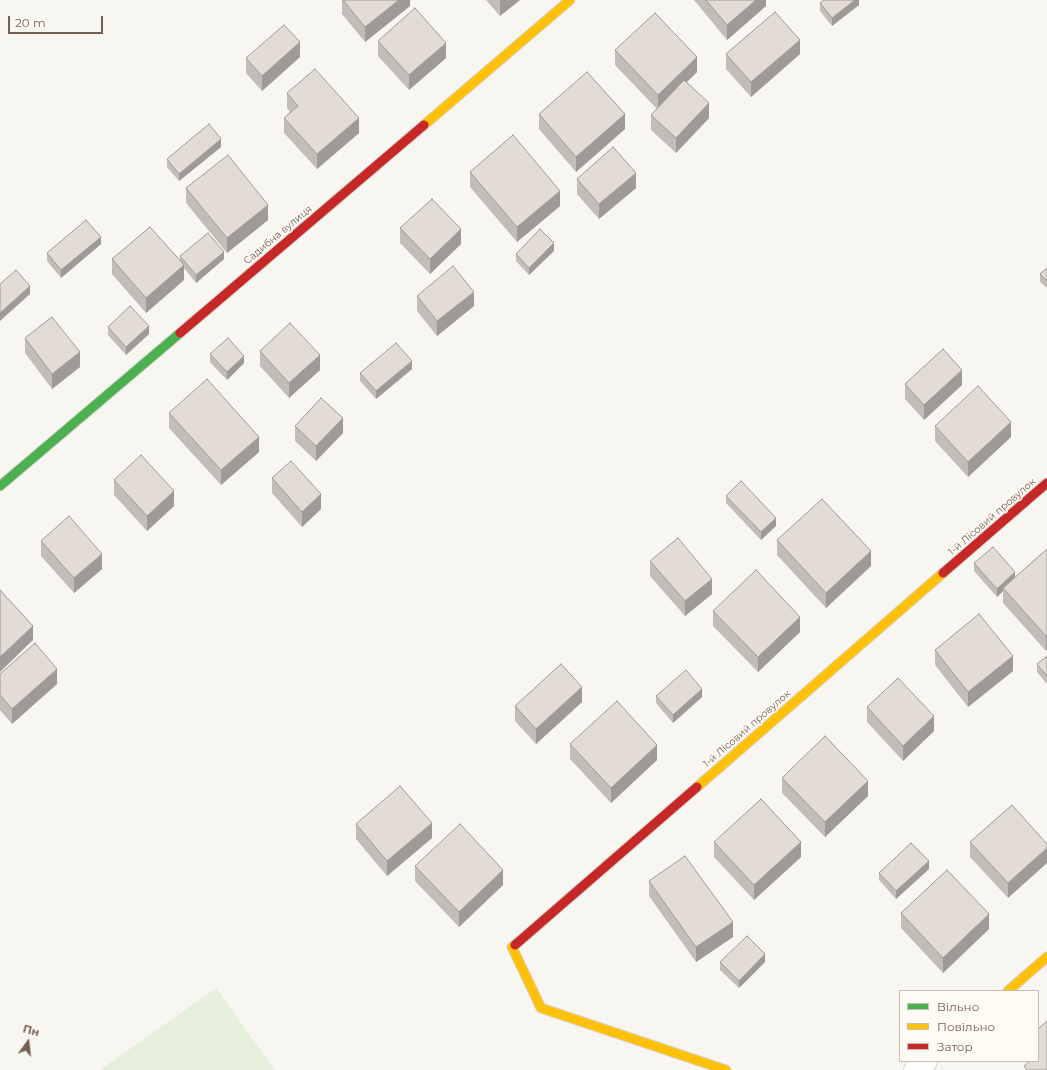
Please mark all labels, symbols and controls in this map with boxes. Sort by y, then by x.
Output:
scale bar [10,8,105,34]
text: 20 m [15,15,46,30]
street label: Садибна вулиця [241,203,315,267]
street label: 1-й Лісовий провулок [946,476,1038,558]
street label: 1-й Лісовий провулок [701,688,793,770]
legend [899,990,1039,1062]
text: Вільно [937,999,979,1014]
text: Повільно [937,1019,995,1034]
north arrow [8,1022,48,1062]
text: Пн [21,1022,41,1039]
text: Затор [937,1039,973,1054]

